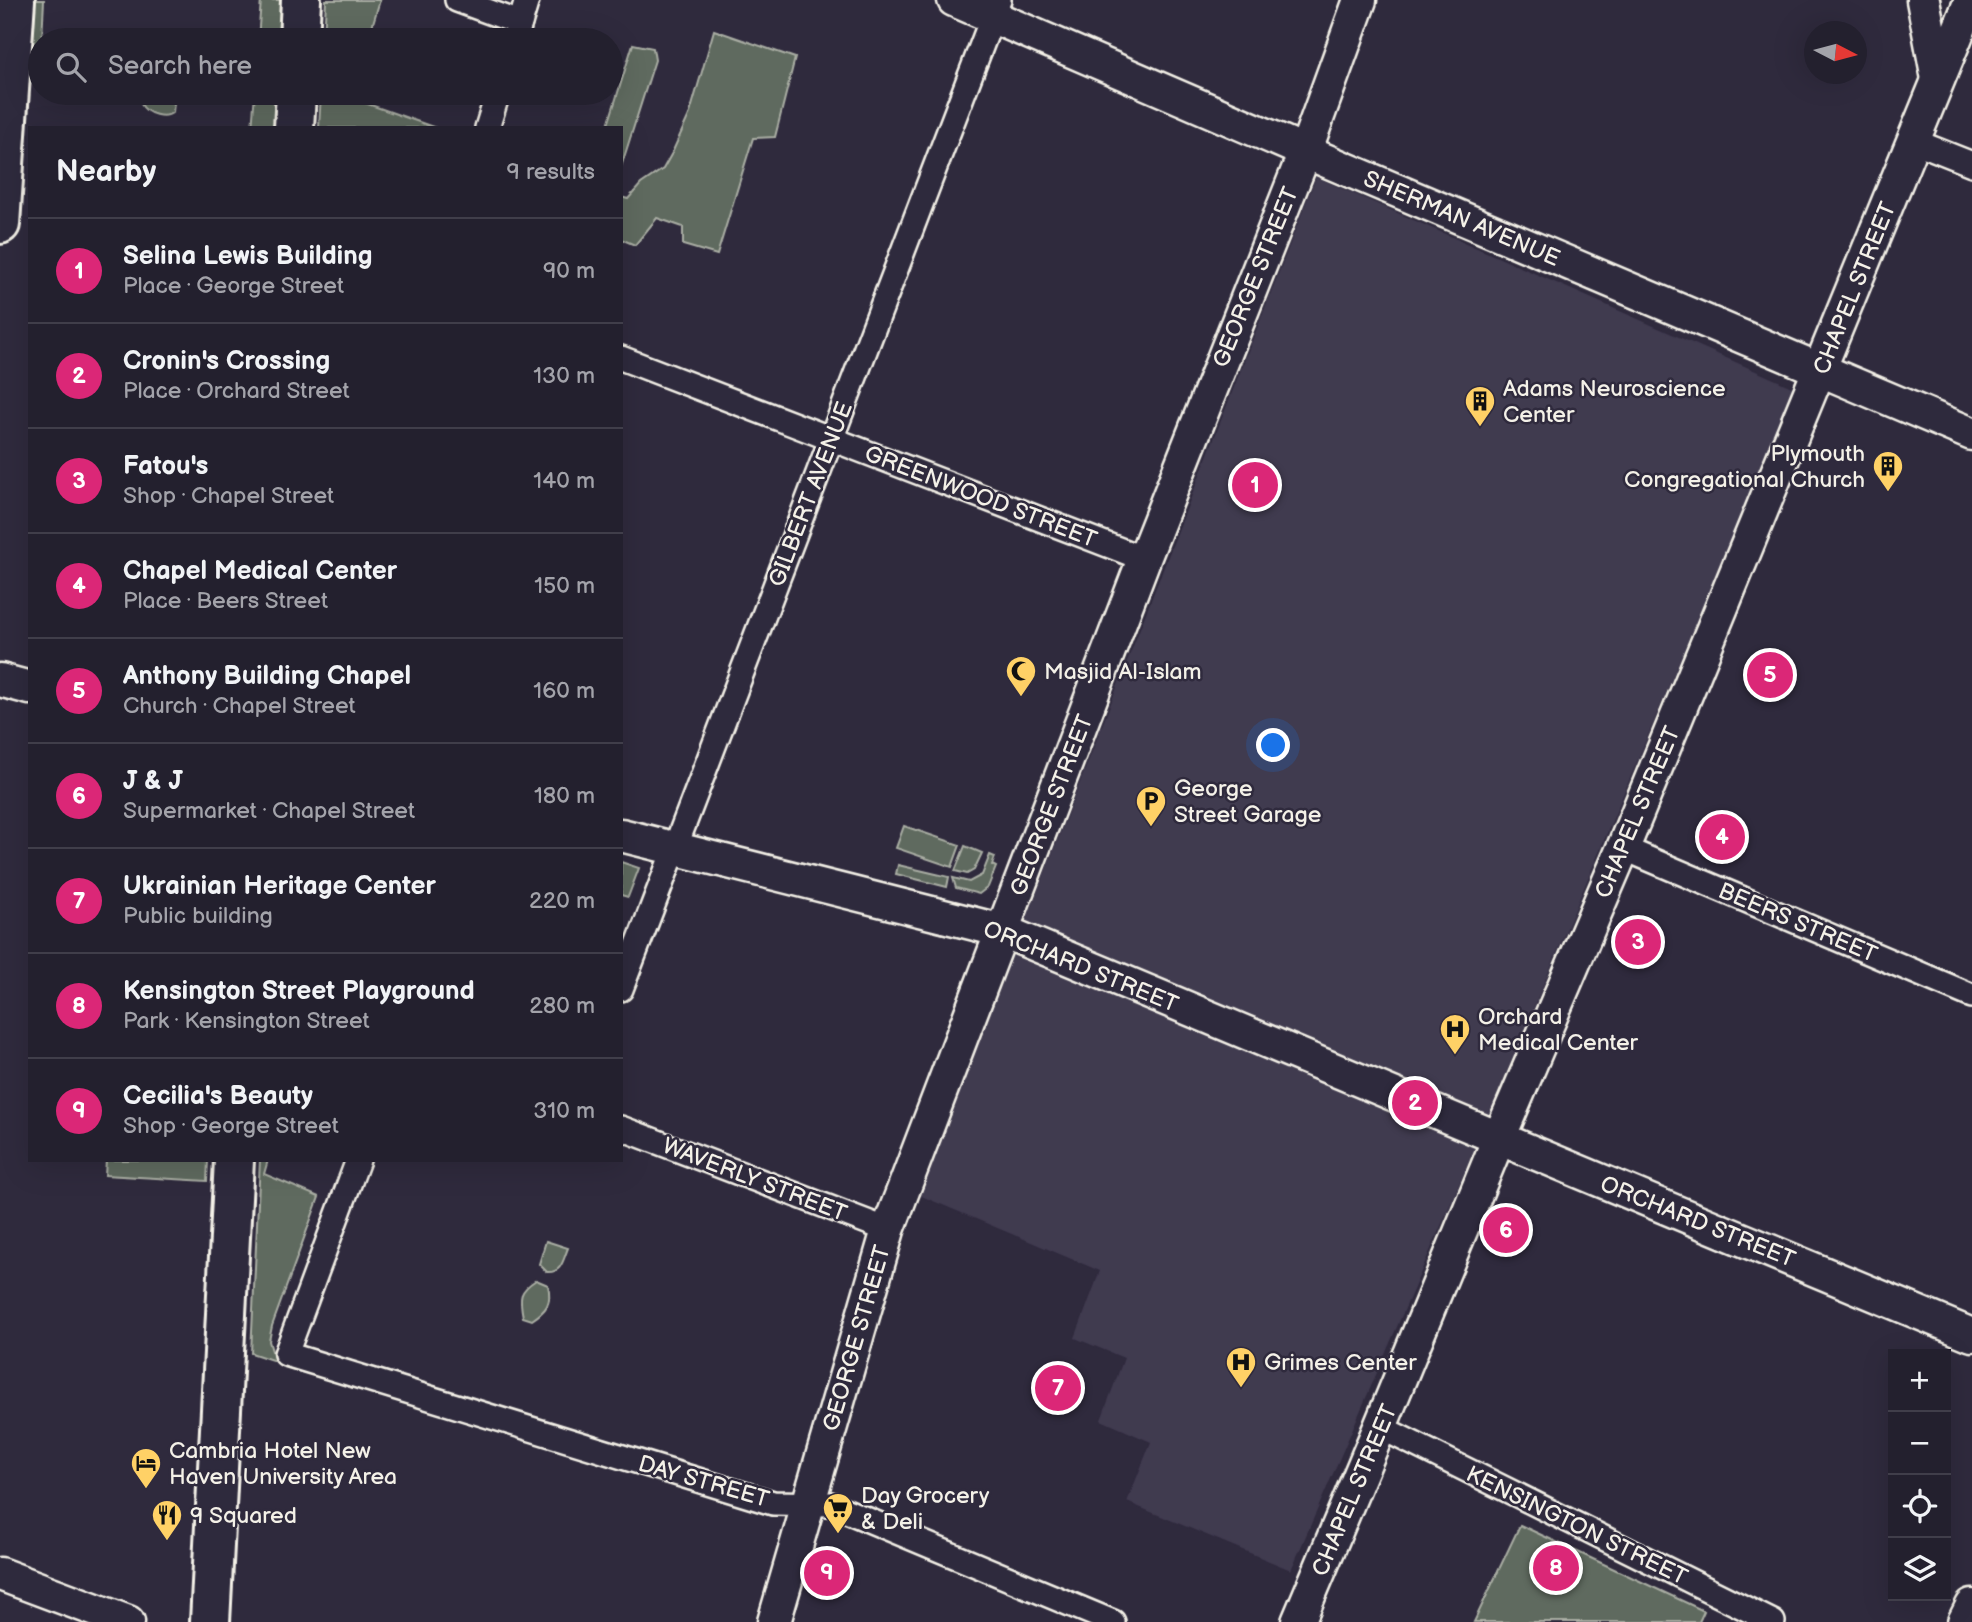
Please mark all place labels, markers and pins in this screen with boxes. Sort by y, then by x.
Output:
place label: Adams Neuroscience Center [1503,375,1726,429]
building icon: Adams Neuroscience Center [1463,384,1497,428]
place label: Plymouth Congregational Church [1624,440,1865,494]
building icon: Plymouth Congregational Church [1871,449,1905,493]
pin: 1 [1232,459,1278,511]
pin: 5 [1747,649,1793,701]
mosque icon: Masjid Al-Islam [1004,654,1038,698]
place label: Masjid Al-Islam [1044,658,1202,686]
place label: George Street Garage [1174,775,1321,829]
parking icon: George Street Garage [1134,784,1168,828]
pin: 4 [1699,811,1745,863]
pin: 3 [1615,916,1661,968]
place label: Orchard Medical Center [1478,1003,1639,1057]
hospital icon: Orchard Medical Center [1438,1012,1472,1056]
pin: 2 [1392,1077,1438,1129]
pin: 6 [1483,1204,1529,1256]
hospital icon: Grimes Center [1224,1345,1258,1389]
place label: Grimes Center [1264,1349,1417,1377]
pin: 7 [1035,1362,1081,1414]
place label: Cambria Hotel New Haven University Area [169,1437,397,1491]
hotel icon: Cambria Hotel New Haven University Area [129,1446,163,1490]
place label: Day Grocery & Deli [861,1482,990,1536]
supermarket icon: Day Grocery & Deli [821,1491,855,1535]
restaurant icon: 9 Squared [150,1498,184,1542]
place label: 9 Squared [190,1502,297,1530]
pin: 8 [1533,1542,1579,1594]
pin: 9 [804,1547,850,1599]

